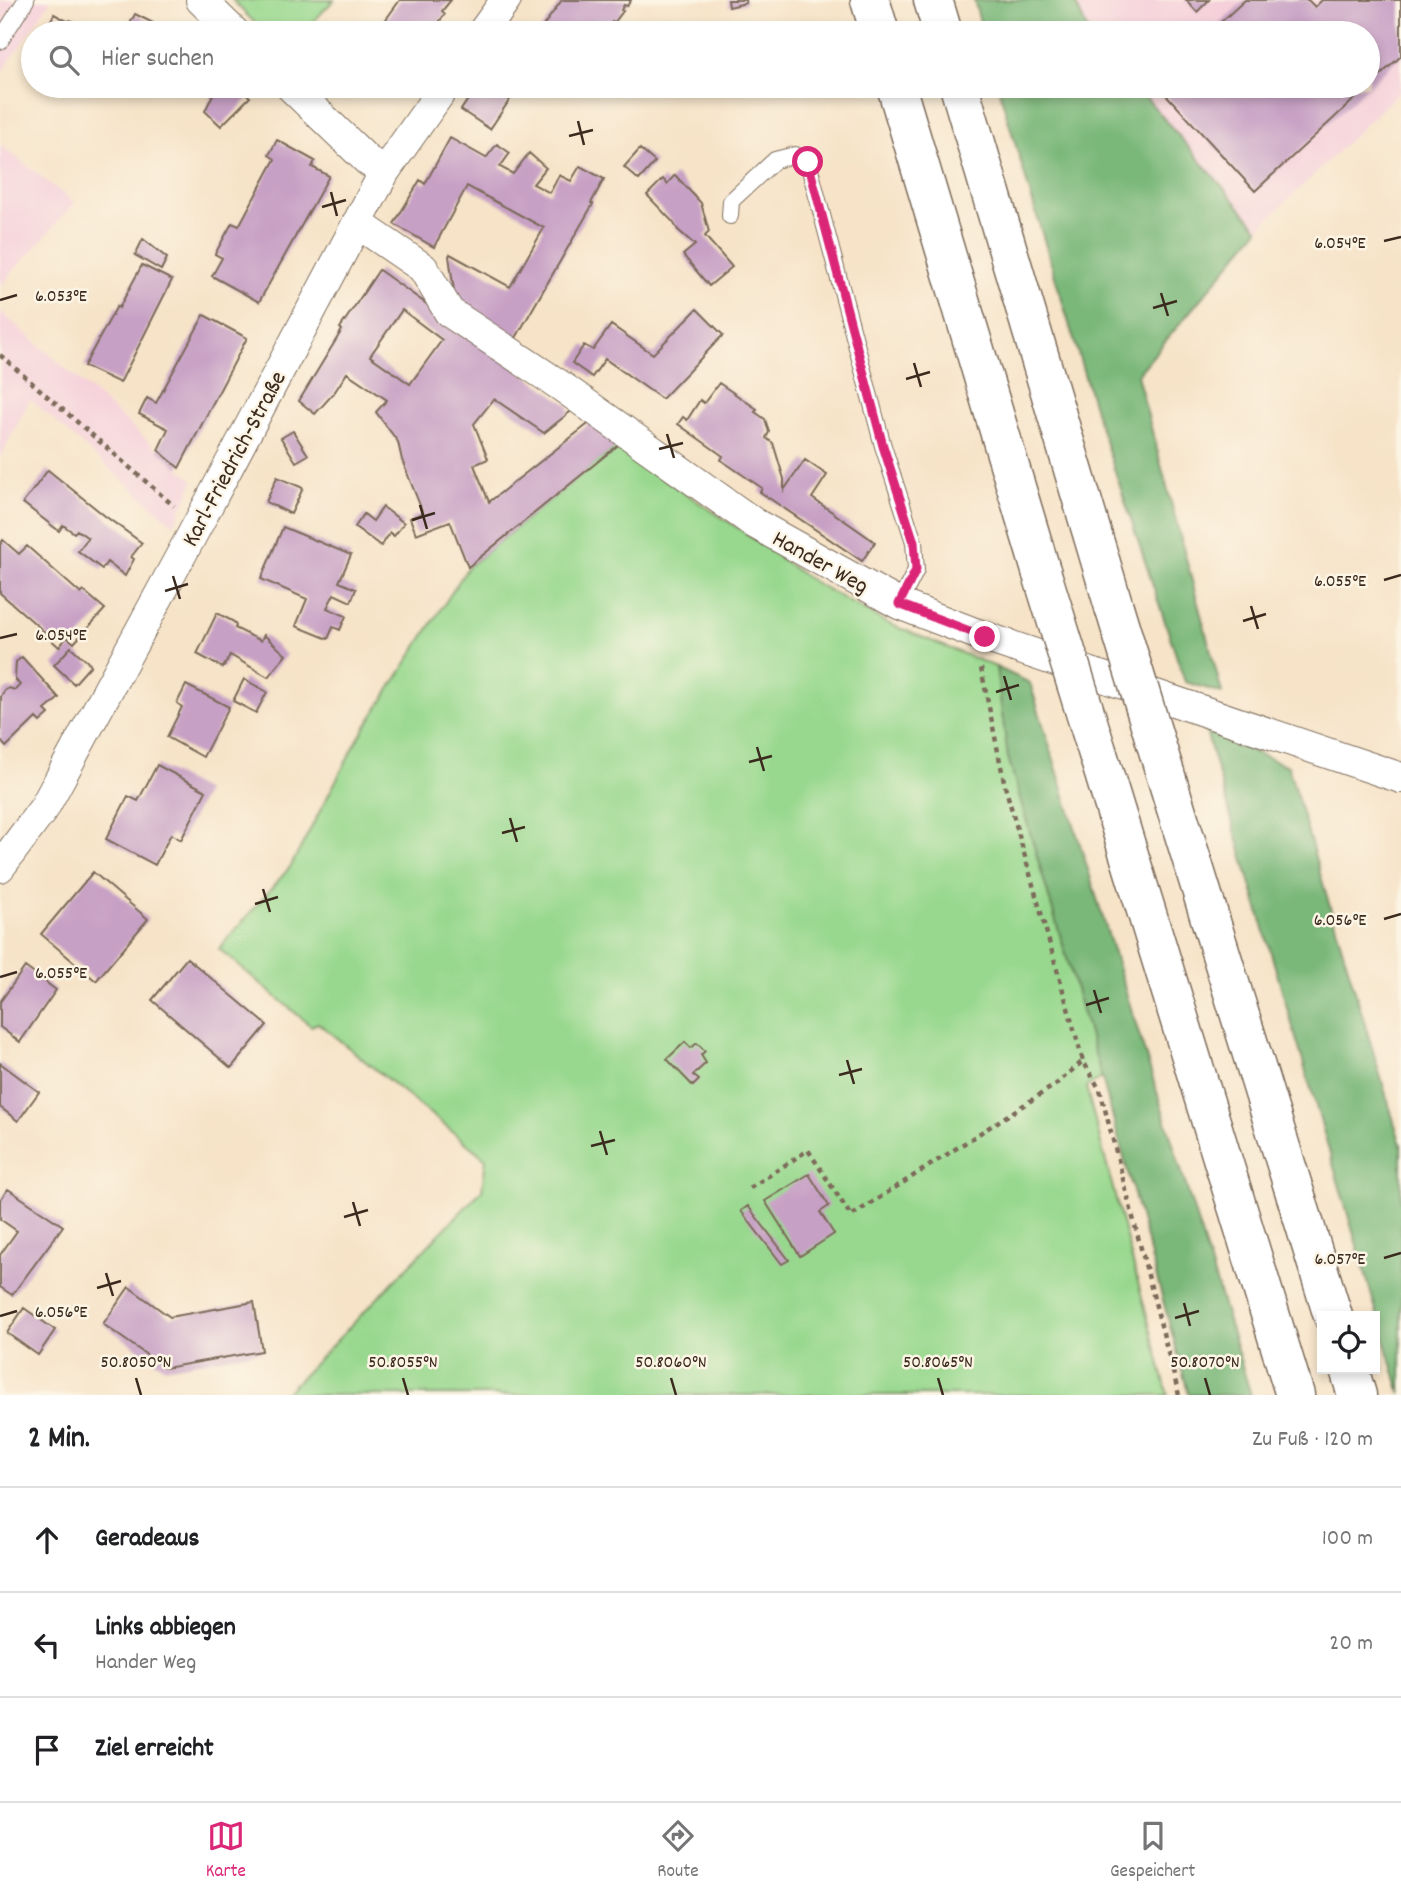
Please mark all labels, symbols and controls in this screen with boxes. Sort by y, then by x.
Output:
search box [21,21,1380,98]
icon: search [45,41,83,79]
text: Hier suchen [101,41,214,78]
route start [792,146,823,177]
text: 6.054°E [1314,232,1366,257]
text: 6.053°E [35,285,87,310]
street label: Karl-Friedrich-Straße [175,365,296,553]
street label: Hander Weg [765,523,874,604]
text: 6.055°E [1314,570,1366,595]
route end [969,621,1000,652]
text: 6.054°E [35,624,87,649]
text: 6.056°E [1314,909,1366,934]
text: 6.055°E [35,962,87,987]
text: 6.057°E [1315,1248,1365,1273]
text: 6.056°E [35,1301,87,1326]
map controls [1317,1311,1380,1374]
button: locate [1317,1311,1380,1374]
text: 50.8050°N [101,1351,171,1376]
text: 50.8055°N [368,1351,438,1376]
text: 50.8060°N [635,1351,707,1376]
text: 50.8065°N [903,1351,973,1376]
text: 50.8070°N [1170,1351,1240,1376]
text: 2 Min. [28,1419,90,1462]
text: Zu Fuß · 120 m [1252,1424,1373,1457]
icon: ahead [28,1521,66,1559]
text: Geradeaus [95,1521,199,1558]
text: 100 m [1322,1523,1373,1556]
text: Links abbiegen [95,1610,236,1647]
icon: left [28,1626,66,1664]
text: 20 m [1329,1628,1373,1661]
text: Hander Weg [95,1647,196,1680]
icon: arrive [28,1731,66,1769]
text: Ziel erreicht [95,1731,214,1768]
tab: Karte [206,1817,246,1886]
tab: Route [657,1817,699,1886]
tab: Gespeichert [1110,1817,1195,1886]

